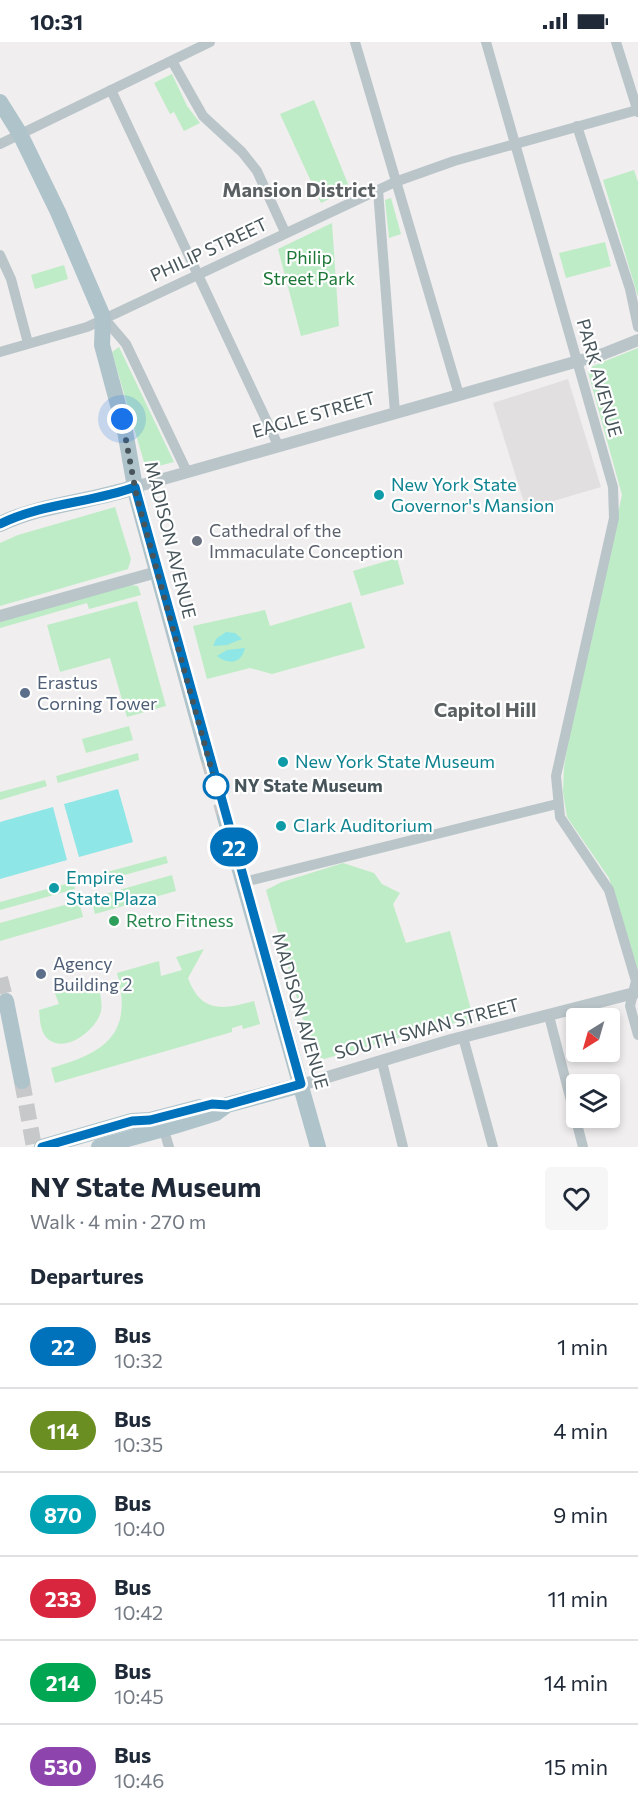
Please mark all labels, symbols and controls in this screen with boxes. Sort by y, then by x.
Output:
text: 10:31 [30,8,83,35]
district label: Mansion District [222,177,376,201]
street label: PHILIP STREET [146,212,271,286]
park label: Philip Street Park [263,246,355,289]
street label: PARK AVENUE [573,316,627,439]
street label: EAGLE STREET [250,386,378,442]
your location [107,404,137,434]
street label: MADISON AVENUE [141,459,201,621]
place label: New York State Governor's Mansion [391,473,554,516]
marker: New York State Governor's Mansion [372,488,386,502]
place label: Cathedral of the Immaculate Conception [209,519,403,562]
marker: Cathedral of the Immaculate Conception [190,534,204,548]
place label: Erastus Corning Tower [37,671,157,714]
marker: Erastus Corning Tower [18,686,32,700]
district label: Capitol Hill [434,697,536,721]
place label: New York State Museum [295,750,495,772]
marker: New York State Museum [276,755,290,769]
marker: NY State Museum [203,773,229,799]
place label: NY State Museum [234,774,383,796]
place label: Clark Auditorium [293,814,433,836]
marker: Clark Auditorium [274,819,288,833]
line badge: 22 [207,828,261,866]
text: 22 [222,835,246,860]
place label: Empire State Plaza [66,866,157,909]
marker: Empire State Plaza [47,881,61,895]
place label: Retro Fitness [126,909,234,931]
marker: Retro Fitness [107,914,121,928]
street label: MADISON AVENUE [268,930,334,1092]
place label: Agency Building 2 [53,952,132,995]
marker: Agency Building 2 [34,967,48,981]
street label: SOUTH SWAN STREET [332,993,522,1063]
north arrow [566,1008,620,1062]
map controls [566,1008,620,1128]
button: layers [566,1074,620,1128]
button: heart [545,1167,608,1230]
text: NY State Museum [30,1169,261,1203]
text: Walk · 4 min · 270 m [30,1209,206,1233]
text: Departures [30,1262,144,1289]
text: Bus [114,1321,151,1348]
text: 1 min [557,1333,608,1360]
text: 22 [51,1334,75,1359]
text: 10:32 [114,1348,163,1372]
text: Bus [114,1405,151,1432]
text: 4 min [553,1417,608,1444]
text: 114 [47,1418,79,1443]
text: 10:35 [114,1432,163,1456]
text: Bus [114,1489,151,1516]
text: 9 min [553,1501,608,1528]
text: 870 [44,1502,82,1527]
text: 10:40 [114,1516,165,1540]
text: Bus [114,1573,151,1600]
text: 11 min [548,1585,608,1612]
text: 233 [45,1586,81,1611]
text: 10:42 [114,1600,163,1624]
text: Bus [114,1657,151,1684]
text: 14 min [544,1669,608,1696]
text: 214 [46,1670,80,1695]
text: 10:45 [114,1684,164,1708]
text: Bus [114,1741,151,1768]
text: 15 min [544,1753,608,1780]
text: 530 [44,1754,82,1779]
text: 10:46 [114,1768,164,1792]

